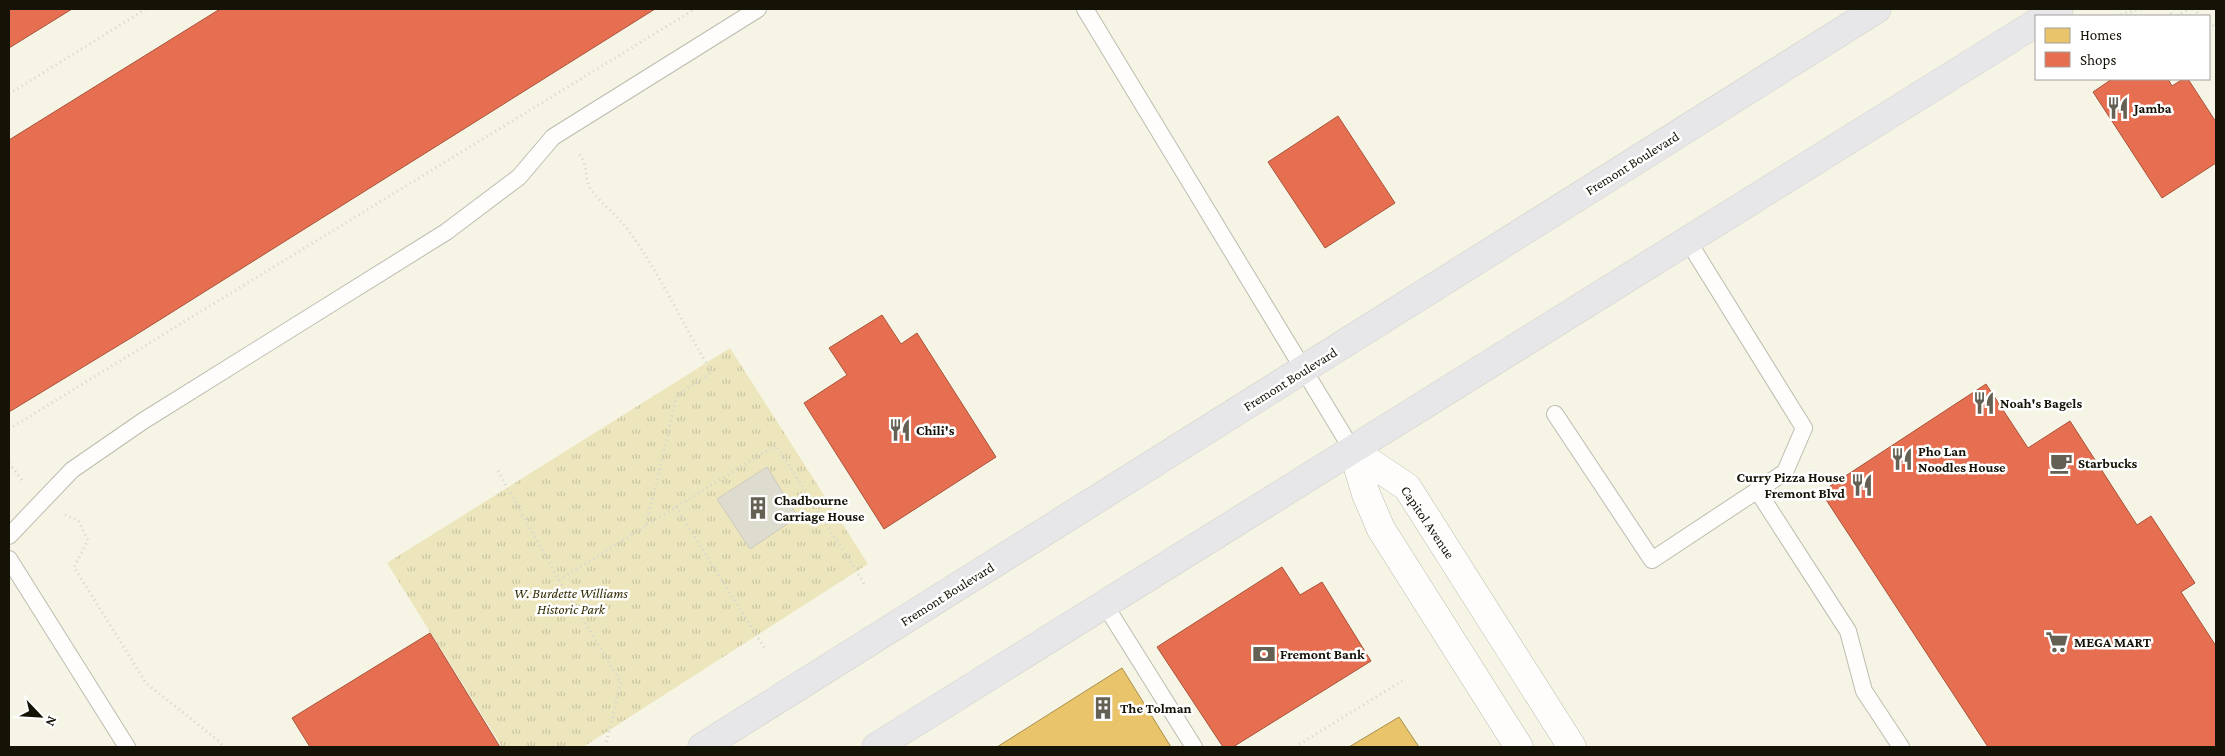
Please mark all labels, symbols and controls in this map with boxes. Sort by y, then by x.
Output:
legend [2035,15,2210,80]
text: Homes [2080,27,2122,43]
text: Shops [2080,52,2116,69]
restaurant icon: Jamba [2105,95,2131,121]
place label: Jamba [2132,100,2172,116]
street label: Fremont Boulevard [1582,127,1682,198]
street label: Fremont Boulevard [1240,343,1340,414]
restaurant icon: Noah's Bagels [1971,390,1997,416]
place label: Noah's Bagels [2000,395,2082,411]
restaurant icon: Chili's [887,417,913,443]
place label: Chili's [916,422,955,438]
place label: Pho Lan Noodles House [1918,443,2006,475]
restaurant icon: Pho Lan Noodles House [1889,446,1915,472]
cafe icon: Starbucks [2048,450,2074,476]
place label: Starbucks [2078,455,2138,471]
place label: Curry Pizza House Fremont Blvd [1737,469,1845,501]
restaurant icon: Curry Pizza House Fremont Blvd [1849,472,1875,498]
street label: Capitol Avenue [1398,482,1458,562]
place label: Chadbourne Carriage House [774,492,865,524]
building icon: Chadbourne Carriage House [745,495,771,521]
street label: Fremont Boulevard [897,558,997,629]
park label: W. Burdette Williams Historic Park [514,585,629,617]
supermarket icon: MEGA MART [2044,629,2070,655]
place label: MEGA MART [2074,634,2152,650]
bank icon: Fremont Bank [1251,641,1277,667]
place label: Fremont Bank [1280,646,1365,662]
north arrow [15,691,65,741]
building icon: The Tolman [1090,695,1116,721]
place label: The Tolman [1120,700,1192,716]
text: N [42,714,61,730]

